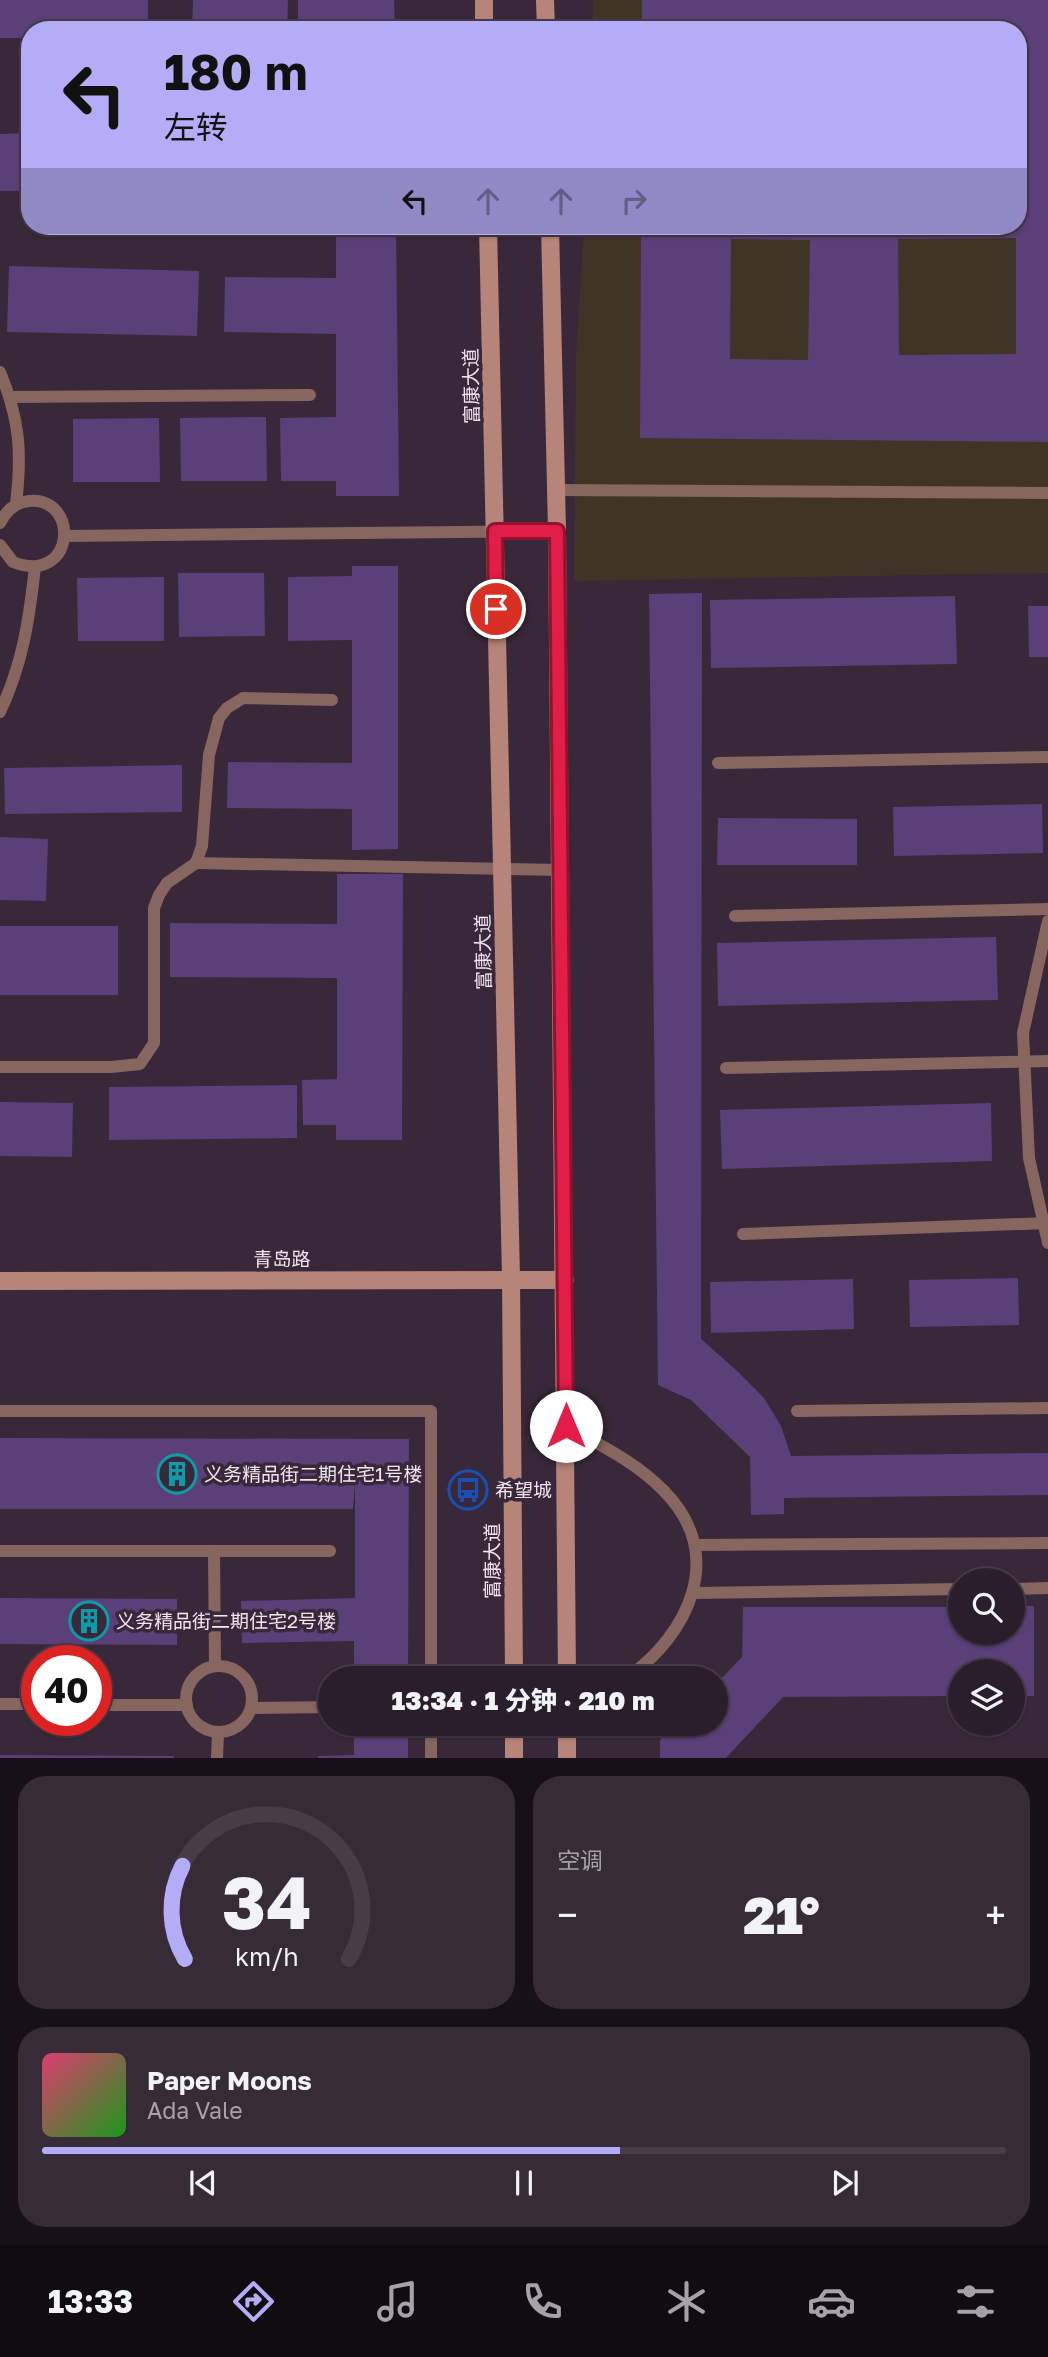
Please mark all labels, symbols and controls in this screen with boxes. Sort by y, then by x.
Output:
text: 180 m [164,42,308,101]
icon: left [49,49,140,140]
text: 左转 [164,108,228,146]
icon: left [396,182,434,220]
icon: ahead [469,182,507,220]
icon: ahead [542,182,580,220]
icon: right [615,182,653,220]
street label: 富康大道 [458,348,483,424]
pin [466,579,526,639]
icon: arrive [477,590,515,628]
street label: 富康大道 [470,914,495,990]
street label: 青岛路 [253,1247,311,1270]
position arrow [529,1389,603,1463]
building icon: 义务精品街二期住宅1号楼 [156,1453,198,1495]
place label: 义务精品街二期住宅1号楼 [204,1462,422,1485]
bus stop icon: 希望城 [447,1469,489,1511]
place label: 希望城 [495,1478,552,1501]
street label: 富康大道 [480,1523,503,1599]
map controls [948,1568,1025,1736]
button: search [948,1568,1025,1645]
building icon: 义务精品街二期住宅2号楼 [68,1600,110,1642]
place label: 义务精品街二期住宅2号楼 [116,1609,336,1632]
speed limit sign: 40 [21,1645,112,1736]
button: layers [948,1659,1025,1736]
text: 13:34 · 1 分钟 · 210 m [391,1685,655,1716]
text: 空调 [557,1846,603,1874]
text: 34 [222,1858,311,1945]
text: 21° [743,1883,820,1945]
text: − [557,1892,578,1937]
text: + [985,1892,1006,1937]
text: km/h [235,1940,298,1971]
text: Paper Moons [147,2065,312,2096]
text: Ada Vale [147,2096,243,2124]
icon: previous [184,2164,222,2202]
icon: pause [505,2164,543,2202]
icon: next [826,2164,864,2202]
icon: directions [229,2277,278,2326]
icon: music [373,2277,422,2326]
icon: phone [518,2277,567,2326]
icon: climate [662,2277,711,2326]
icon: car [807,2277,856,2326]
icon: filters [951,2277,1000,2326]
text: 13:33 [48,2282,133,2320]

